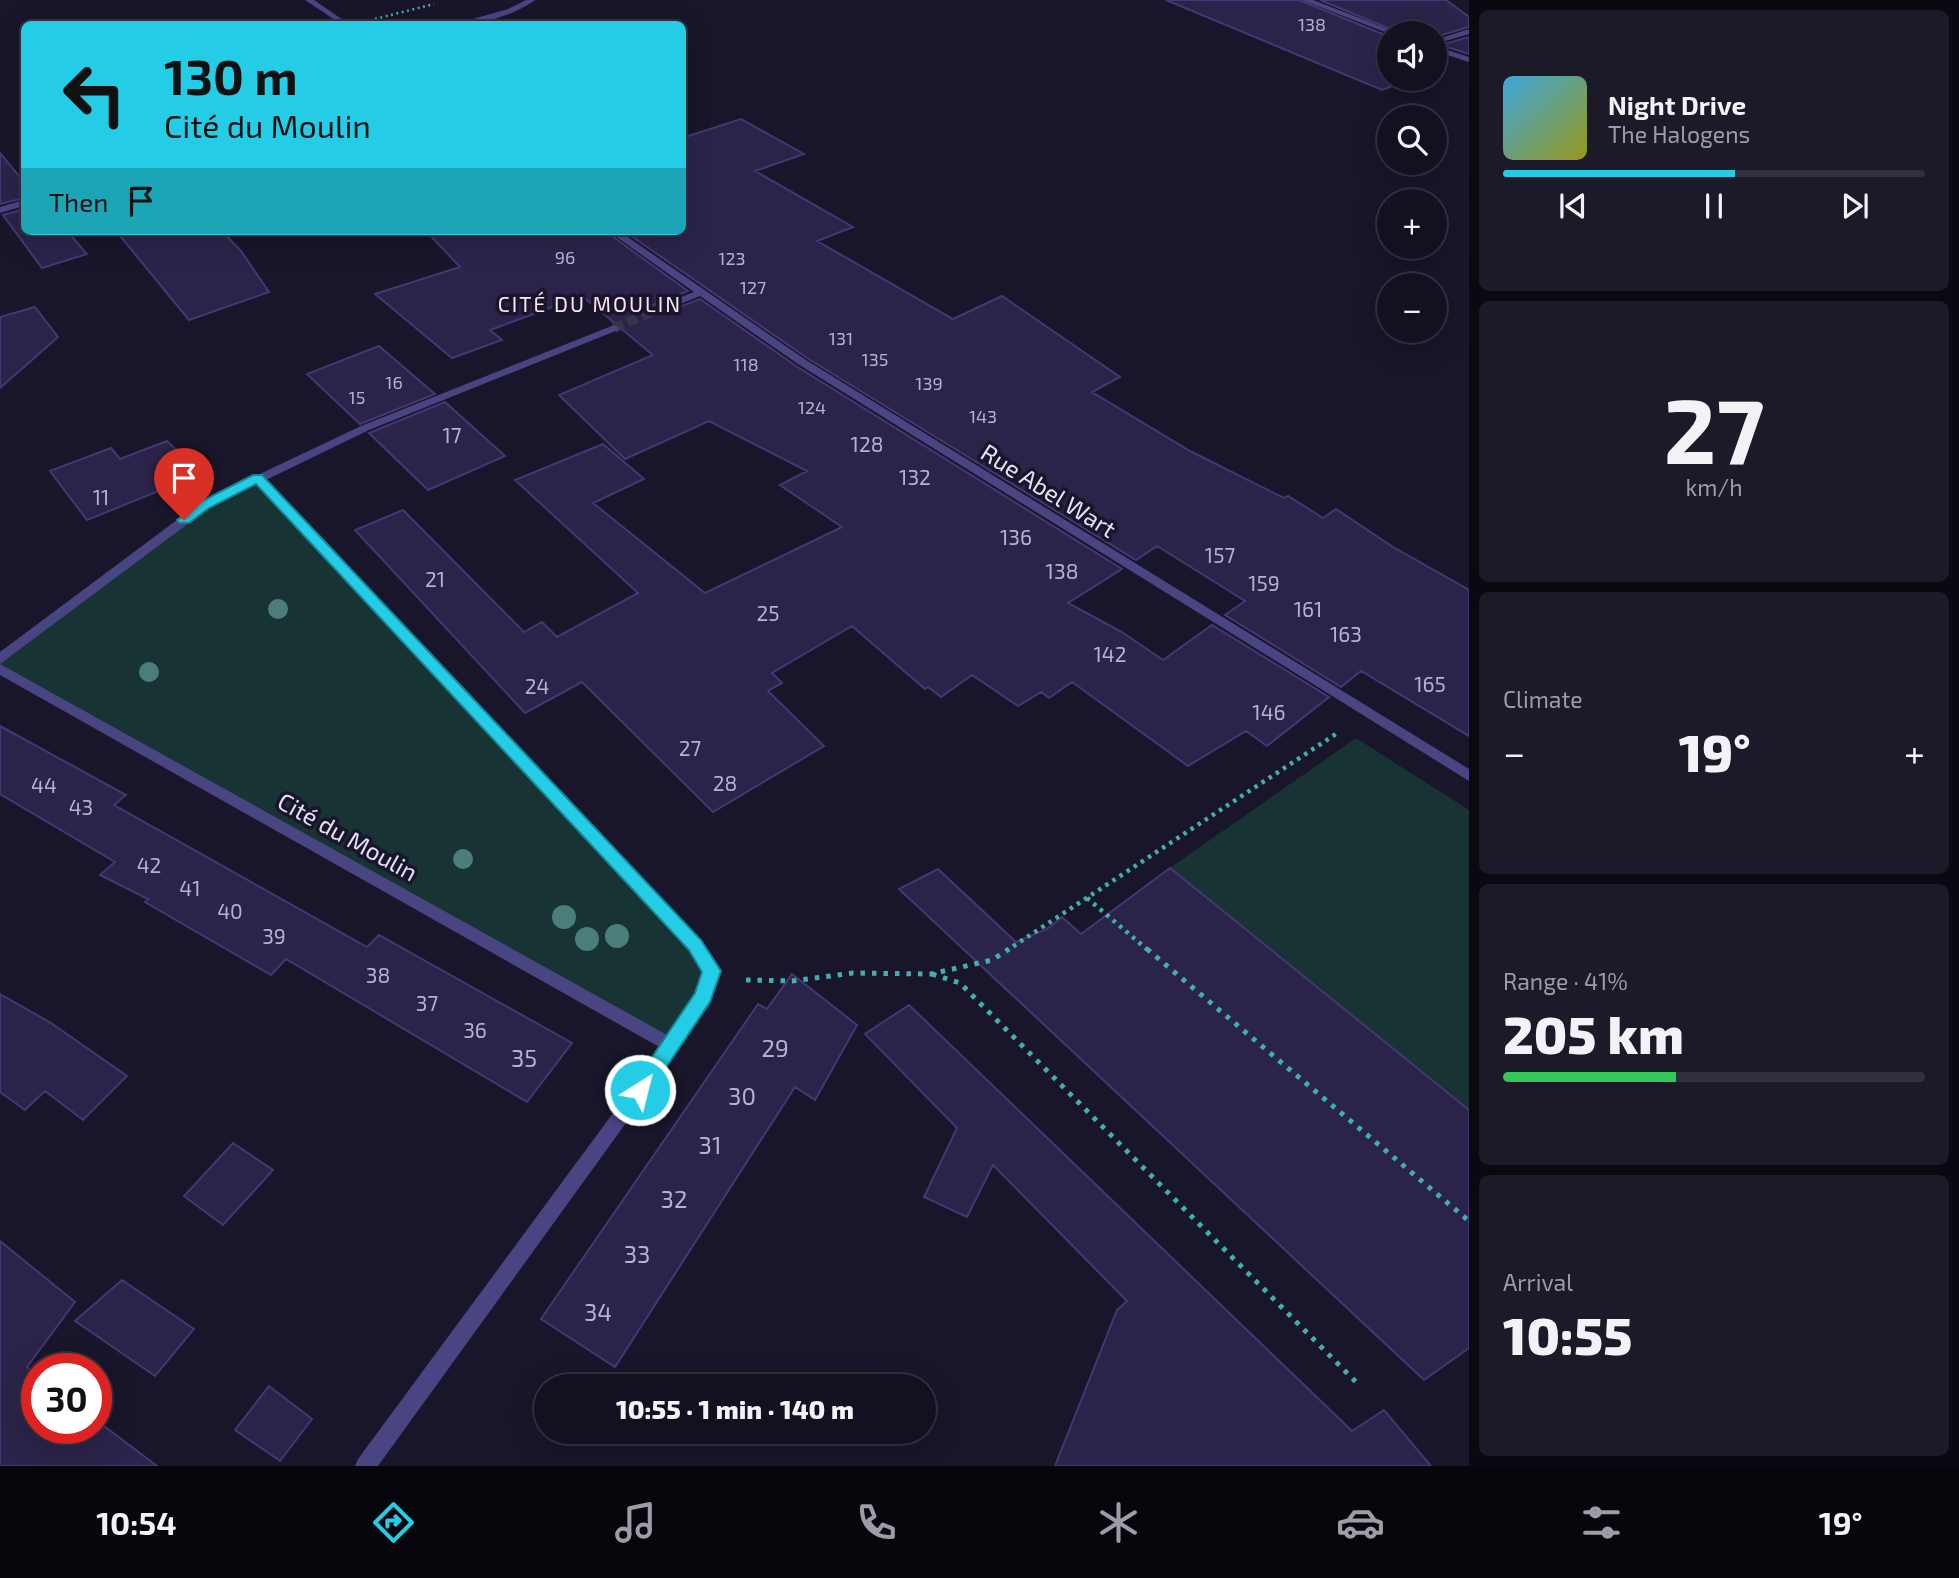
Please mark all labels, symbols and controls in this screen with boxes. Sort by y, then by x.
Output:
house number: 138 [1298,13,1326,35]
map controls [1377,21,1447,343]
button: sound [1377,21,1447,91]
text: 130 m [164,46,298,105]
icon: left [49,49,140,140]
text: Night Drive [1608,89,1746,120]
button: search [1377,105,1447,175]
text: Cité du Moulin [164,106,371,144]
text: The Halogens [1608,120,1750,148]
icon: arrive [122,182,160,220]
text: Then [49,186,108,217]
icon: previous [1554,187,1592,225]
icon: pause [1695,187,1733,225]
icon: next [1836,187,1874,225]
button: + [1377,189,1447,259]
house number: 96 [555,246,575,268]
house number: 123 [718,247,746,269]
button: − [1377,273,1447,343]
house number: 127 [740,276,766,298]
district label: CITÉ DU MOULIN [498,291,682,316]
house number: 131 [829,327,853,349]
house number: 135 [862,348,888,370]
house number: 118 [733,353,759,375]
house number: 16 [385,371,403,393]
house number: 139 [915,372,943,394]
text: 27 [1664,373,1764,482]
house number: 15 [349,386,365,408]
house number: 124 [798,396,826,418]
house number: 143 [969,405,997,427]
house number: 17 [442,422,462,447]
house number: 128 [851,431,883,456]
street label: Rue Abel Wart [976,437,1122,543]
pin [154,448,214,520]
icon: arrive [165,459,203,497]
house number: 132 [899,464,931,489]
text: km/h [1685,473,1743,501]
house number: 11 [93,484,109,509]
house number: 136 [1000,524,1032,549]
house number: 157 [1205,542,1235,567]
house number: 138 [1046,558,1078,583]
house number: 21 [425,566,445,591]
house number: 159 [1248,570,1280,595]
house number: 161 [1294,596,1322,621]
house number: 25 [756,600,780,625]
house number: 163 [1330,621,1362,646]
house number: 142 [1093,641,1127,666]
house number: 165 [1414,671,1446,696]
house number: 24 [525,673,549,698]
text: Climate [1503,685,1583,713]
house number: 146 [1252,699,1286,724]
text: 19° [1679,720,1751,782]
text: − [1503,729,1525,775]
text: + [1904,729,1925,775]
house number: 27 [679,735,702,760]
house number: 28 [713,770,737,795]
house number: 44 [31,772,57,797]
street label: Cité du Moulin [273,786,423,886]
house number: 43 [69,794,93,819]
house number: 42 [137,852,161,877]
house number: 41 [179,875,201,900]
house number: 40 [217,898,243,923]
house number: 39 [262,923,286,948]
house number: 38 [366,962,390,987]
text: Range · 41% [1503,967,1628,995]
house number: 37 [416,990,438,1015]
text: 205 km [1503,1002,1684,1064]
house number: 36 [463,1017,487,1042]
house number: 29 [761,1033,789,1062]
house number: 35 [511,1043,537,1072]
position arrow [603,1053,677,1127]
house number: 30 [728,1081,756,1110]
house number: 31 [699,1130,721,1159]
house number: 32 [661,1184,687,1213]
house number: 33 [624,1239,650,1268]
text: Arrival [1503,1268,1573,1296]
house number: 34 [584,1297,612,1326]
text: 10:55 [1503,1303,1632,1365]
speed limit sign: 30 [21,1353,112,1444]
text: 10:55 · 1 min · 140 m [616,1393,854,1424]
icon: directions [369,1498,418,1547]
icon: music [611,1498,660,1547]
icon: phone [852,1498,901,1547]
icon: climate [1094,1498,1143,1547]
icon: car [1336,1498,1385,1547]
icon: filters [1577,1498,1626,1547]
text: 10:54 [96,1503,177,1541]
text: 19° [1819,1503,1863,1541]

